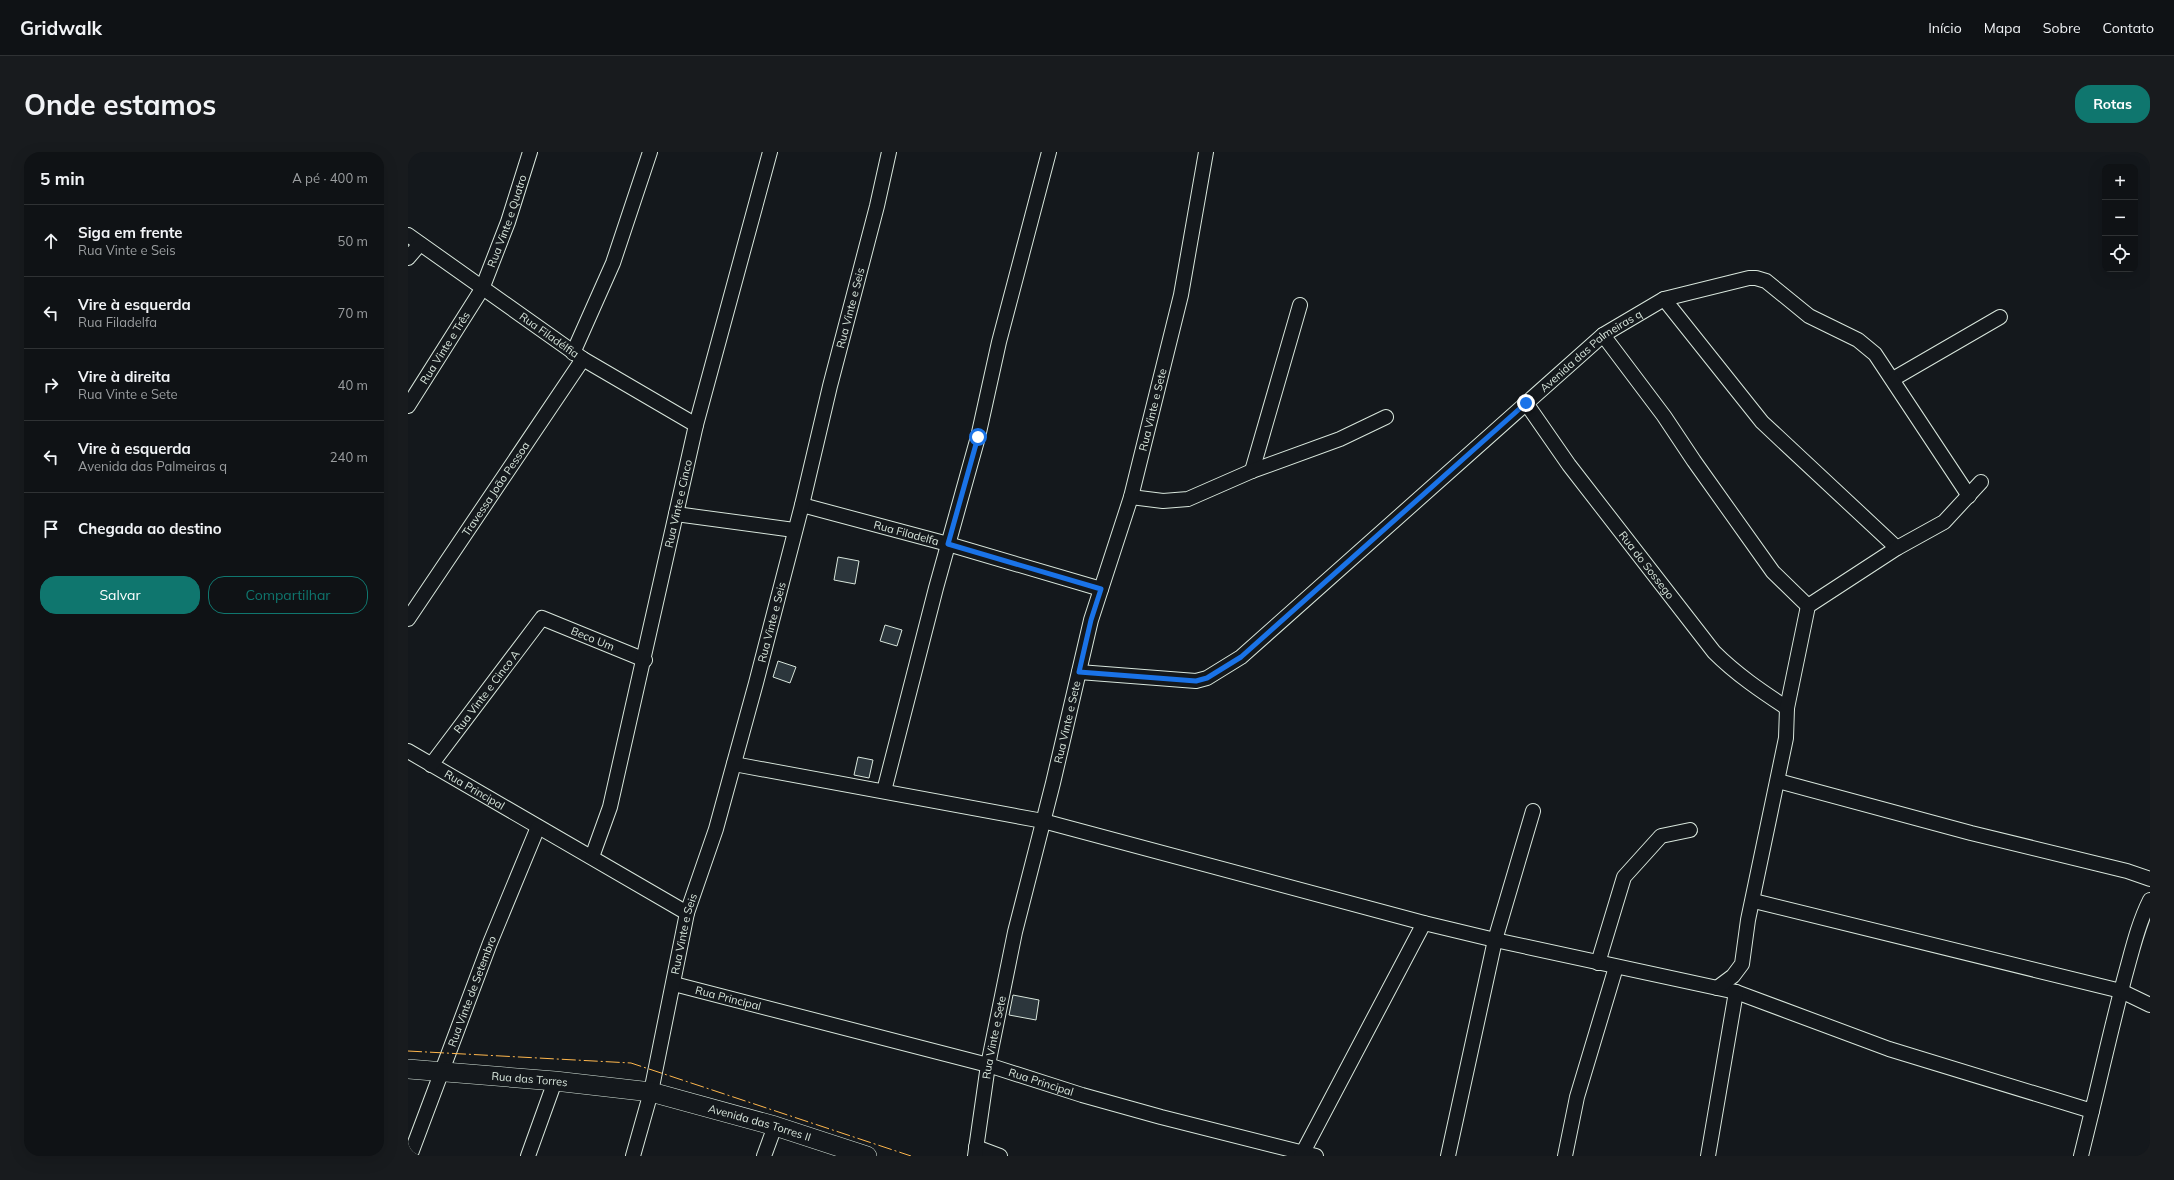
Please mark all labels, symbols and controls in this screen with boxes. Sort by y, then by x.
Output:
text: Gridwalk [20,16,102,40]
text: Início [1928,19,1962,37]
text: Mapa [1984,19,2021,37]
text: Sobre [2043,19,2081,37]
text: Contato [2103,19,2154,37]
button: Rotas [2075,85,2150,123]
text: Onde estamos [24,87,216,122]
map controls [2102,164,2138,272]
button: + [2102,164,2138,200]
text: 5 min [40,168,85,189]
text: A pé · 400 m [292,170,368,186]
street label: Rua Vinte e Quatro [484,173,529,269]
button: − [2102,200,2138,236]
text: Siga em frente [78,223,183,242]
icon: ahead [40,230,62,252]
text: 50 m [338,233,368,249]
button: locate [2102,236,2138,272]
text: Rua Vinte e Seis [78,242,176,258]
street label: Rua Vinte e Seis [833,266,868,350]
text: Vire à esquerda [78,295,191,314]
icon: left [40,302,62,324]
text: 70 m [338,305,368,321]
street label: Avenida das Palmeiras q [1537,307,1644,395]
street label: Rua Vinte e Três [417,309,473,386]
street label: Rua Filadélfia [517,309,582,361]
text: Rua Filadelfa [78,314,157,330]
text: Vire à direita [78,367,170,386]
street label: Rua Vinte e Sete [1136,367,1170,452]
icon: right [40,374,62,396]
text: 40 m [338,377,368,393]
text: Rua Vinte e Sete [78,386,178,402]
route end [1517,394,1535,412]
route start [969,428,987,446]
text: Vire à esquerda [78,439,191,458]
street label: Travessa João Pessoa [459,439,532,539]
icon: left [40,446,62,468]
text: 240 m [330,449,368,465]
text: Avenida das Palmeiras q [78,458,227,474]
street label: Rua Vinte e Cinco [662,458,695,549]
street label: Rua Filadelfa [872,517,941,548]
icon: arrive [40,518,62,540]
text: Chegada ao destino [78,519,222,538]
street label: Rua do Sossego [1616,528,1677,602]
button: Salvar [40,576,200,614]
button: Compartilhar [208,576,368,614]
street label: Rua Vinte e Seis [755,581,789,664]
street label: Beco Um [569,624,617,654]
street label: Rua Vinte e Cinco A [450,647,522,736]
street label: Rua Vinte e Sete [1051,679,1084,765]
street label: Rua Principal [442,767,507,813]
street label: Rua Vinte e Seis [668,892,700,976]
street label: Rua Vinte de Setembro [445,934,499,1049]
street label: Rua Principal [694,983,763,1013]
street label: Rua Vinte e Sete [979,995,1009,1080]
street label: Rua Principal [1007,1065,1075,1099]
street label: Rua das Torres [491,1069,568,1089]
street label: Avenida das Torres II [707,1101,813,1144]

